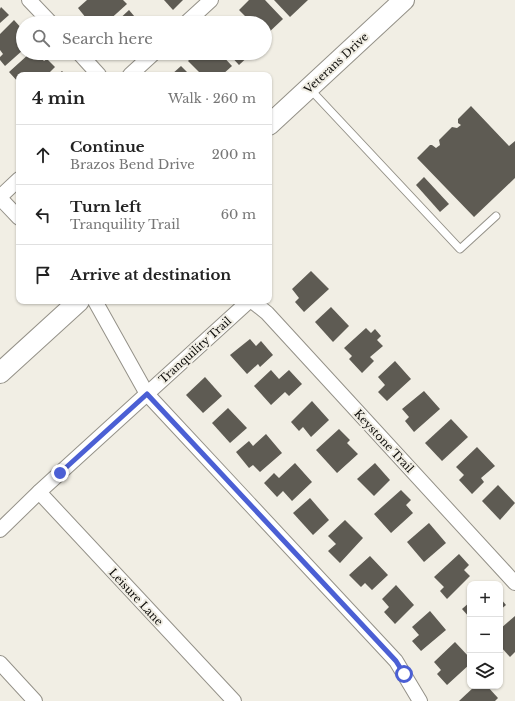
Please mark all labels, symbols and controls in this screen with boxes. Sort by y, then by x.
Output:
search box [16,16,272,60]
icon: search [30,27,52,49]
text: Search here [62,29,153,48]
street label: Veterans Drive [300,30,371,97]
text: 4 min [32,88,85,109]
text: Walk · 260 m [168,90,256,107]
text: Continue [70,137,145,156]
icon: ahead [32,144,54,166]
text: 200 m [212,146,256,163]
text: Brazos Bend Drive [70,156,195,173]
text: Turn left [70,197,141,216]
icon: left [32,204,54,226]
text: 60 m [221,206,256,223]
text: Tranquility Trail [70,216,180,233]
icon: arrive [32,264,54,286]
text: Arrive at destination [70,265,231,284]
street label: Tranquility Trail [156,313,235,386]
street label: Keystone Trail [351,407,417,476]
route end [51,464,69,482]
street label: Leisure Lane [106,566,166,628]
map controls [467,581,503,689]
button: + [467,581,503,617]
button: − [467,617,503,653]
button: layers [467,653,503,689]
route start [395,665,413,683]

